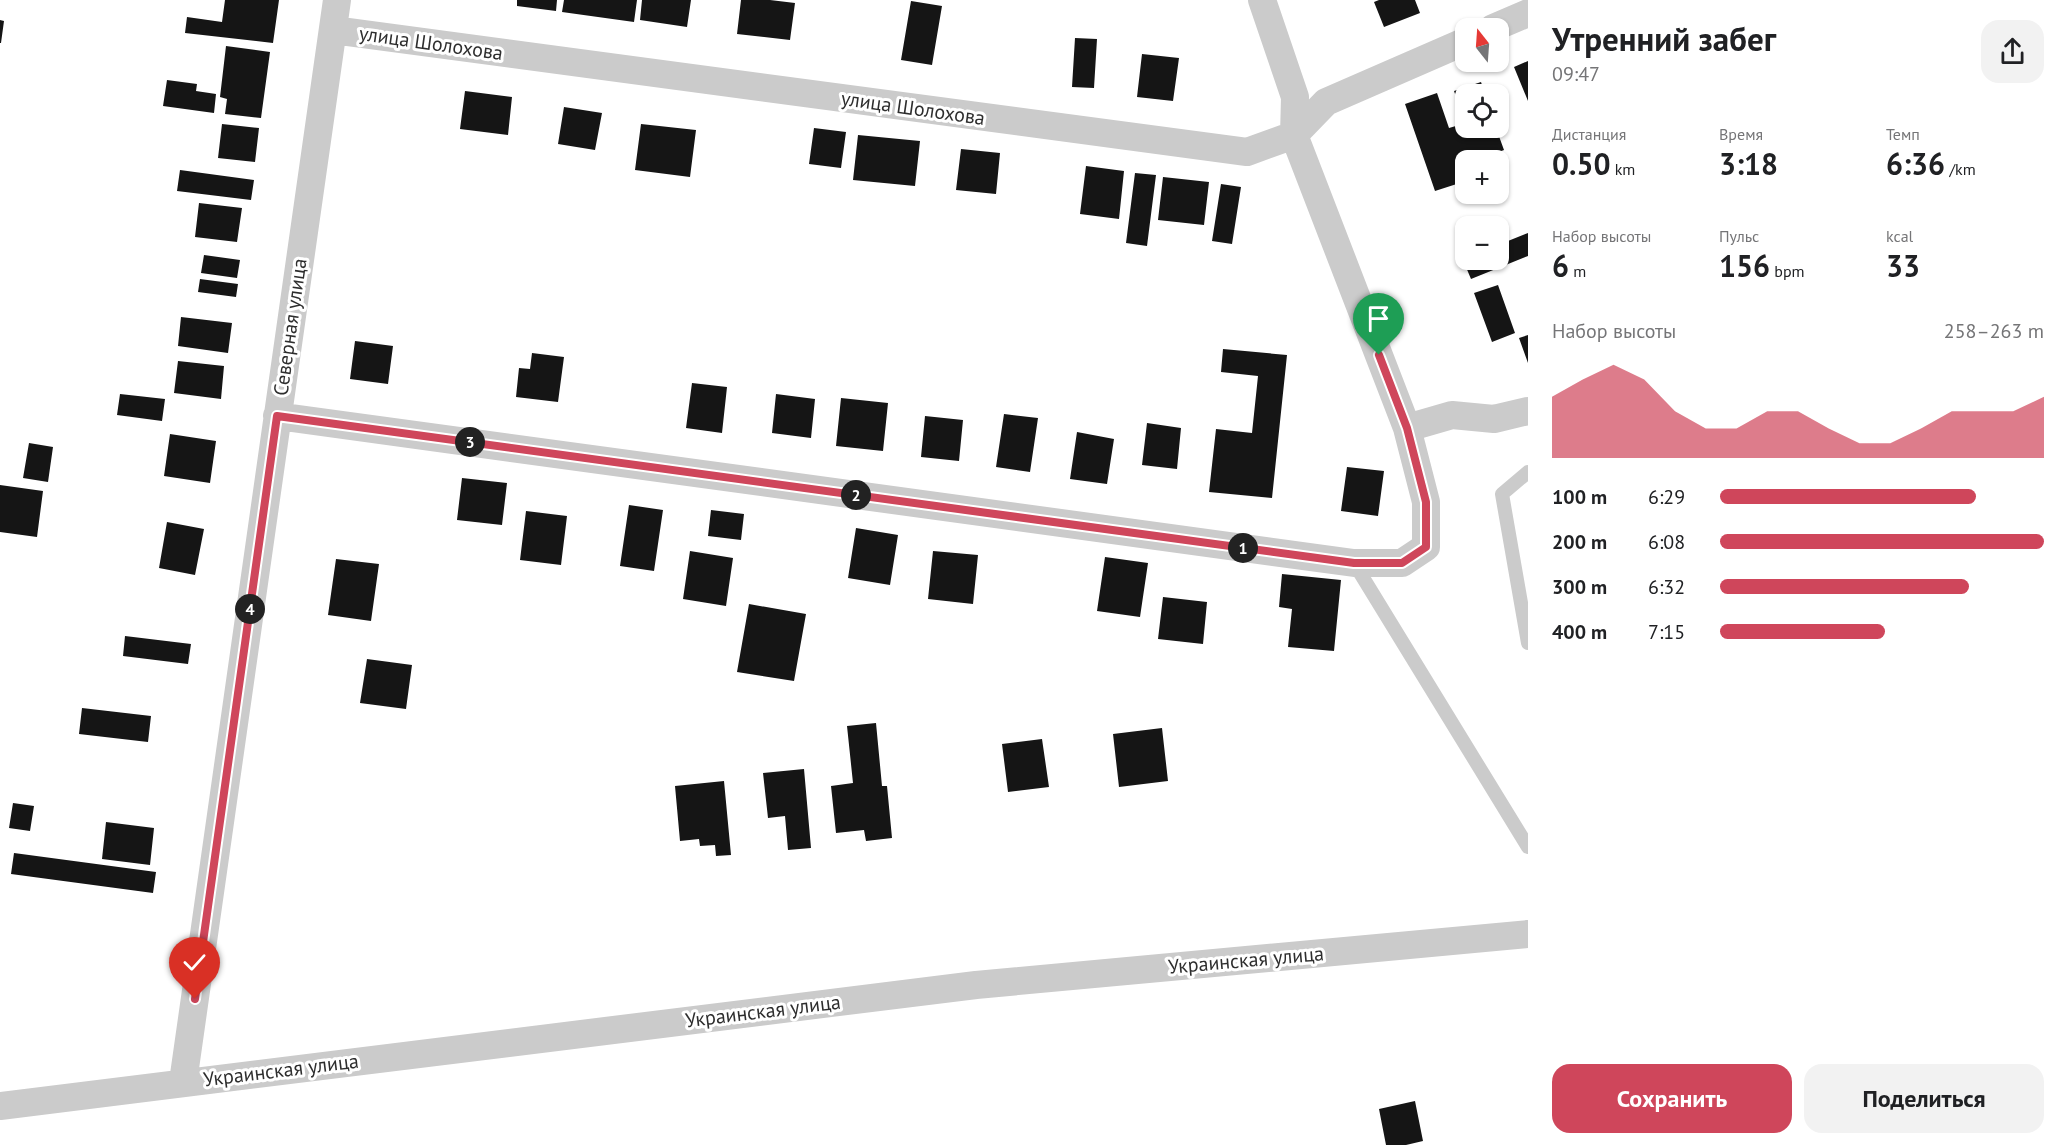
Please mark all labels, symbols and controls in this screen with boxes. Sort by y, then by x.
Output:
text: Утренний забег [1552,17,1776,60]
north arrow [1455,18,1509,72]
map controls [1455,18,1509,270]
street label: улица Шолохова [357,20,505,66]
button: share [1981,20,2044,83]
text: 09:47 [1552,61,1600,87]
button: locate [1455,84,1509,138]
street label: улица Шолохова [839,85,987,131]
text: Дистанция [1552,124,1626,144]
text: Время [1719,124,1763,144]
text: Темп [1886,124,1920,144]
text: 0.50 [1552,144,1610,183]
text: 3:18 [1719,144,1778,183]
text: 6:36 [1886,144,1945,183]
button: + [1455,150,1509,204]
text: km [1610,159,1635,179]
text: /km [1945,159,1976,179]
button: − [1455,216,1509,270]
text: Набор высоты [1552,226,1651,246]
text: Пульс [1719,226,1759,246]
text: kcal [1886,226,1913,246]
text: 6 [1552,246,1569,285]
text: 156 [1719,246,1770,285]
text: 33 [1886,246,1920,285]
street label: Северная улица [268,257,312,397]
text: m [1569,261,1586,281]
text: bpm [1770,261,1805,281]
pin [1353,293,1404,355]
icon: arrive [1362,302,1395,335]
text: Набор высоты [1552,318,1676,344]
text: 258–263 m [1944,318,2044,344]
pin: 3 [455,427,485,457]
text: 3 [465,432,475,452]
pin: 2 [841,480,871,510]
text: 100 m [1552,484,1607,510]
text: 6:29 [1648,484,1685,510]
text: 2 [851,485,861,505]
text: 200 m [1552,529,1607,555]
text: 6:08 [1648,529,1685,555]
pin: 1 [1228,533,1258,563]
text: 1 [1238,538,1248,558]
text: 300 m [1552,574,1607,600]
text: 6:32 [1648,574,1685,600]
pin: 4 [235,594,265,624]
text: 4 [245,599,255,619]
text: 400 m [1552,619,1607,645]
text: 7:15 [1648,619,1685,645]
pin [169,937,220,999]
street label: Украинская улица [1167,940,1325,980]
icon: check [178,946,211,979]
street label: Украинская улица [684,989,842,1033]
street label: Украинская улица [202,1048,360,1092]
button: Сохранить [1552,1064,1792,1133]
button: Поделиться [1804,1064,2044,1133]

